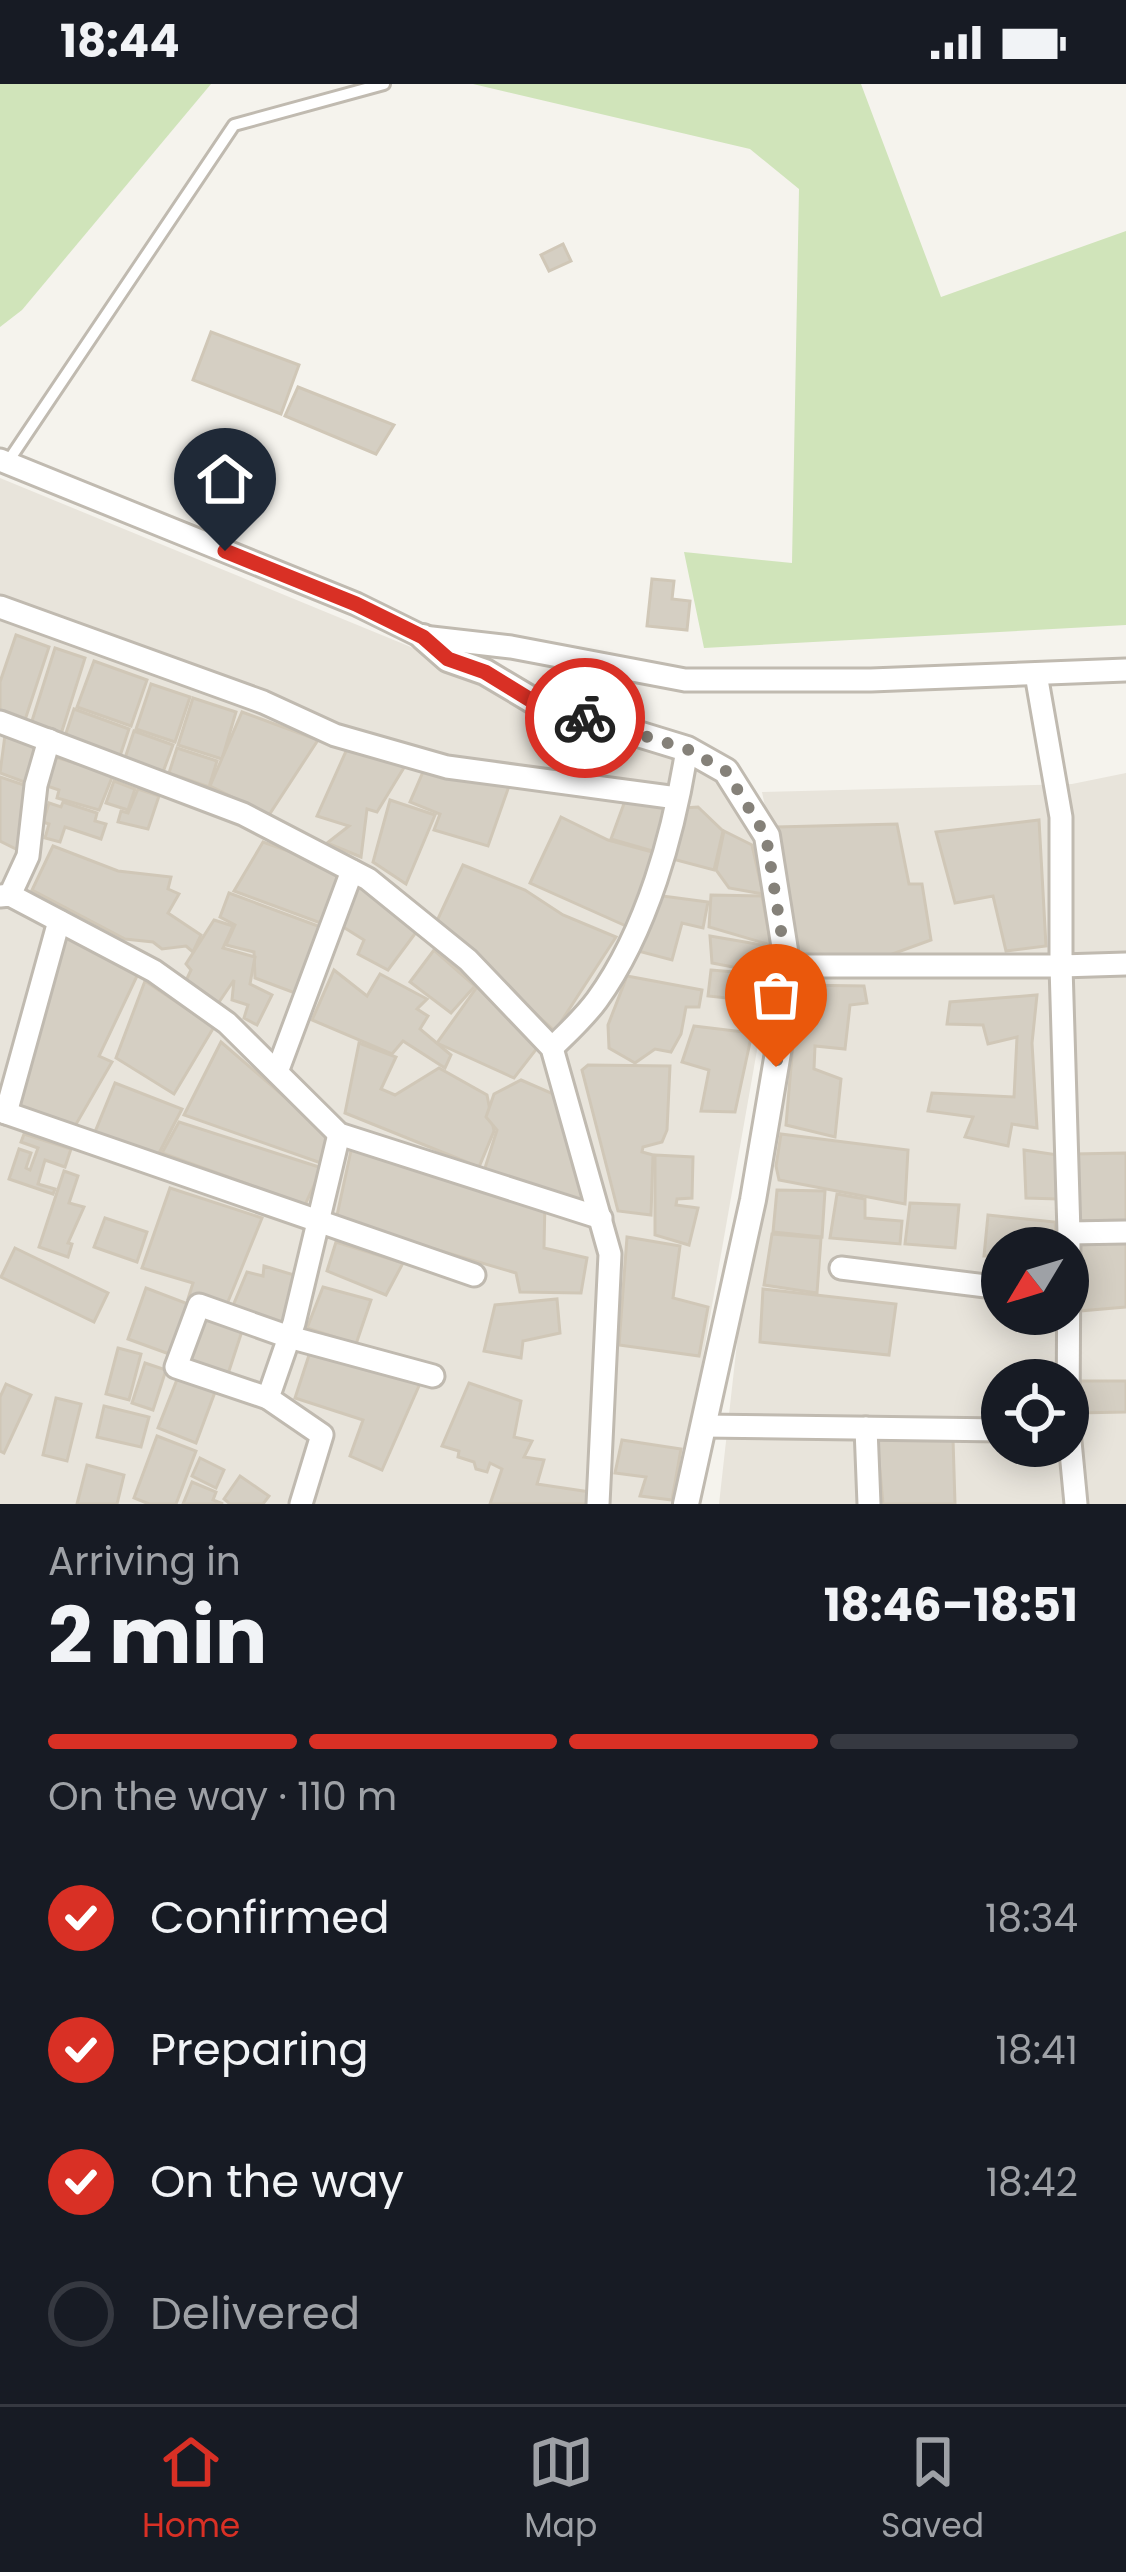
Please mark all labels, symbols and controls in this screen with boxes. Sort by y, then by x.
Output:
text: 18:44 [60,10,180,73]
pin [174,428,276,551]
icon: home [192,446,258,512]
courier [525,658,645,778]
icon: bike [552,685,618,751]
pin [725,944,827,1067]
icon: bag [743,962,809,1028]
north arrow [981,1227,1089,1335]
map controls [981,1227,1089,1467]
button: locate [981,1359,1089,1467]
text: Arriving in [48,1534,241,1589]
text: 18:46–18:51 [824,1574,1078,1637]
text: 2 min [48,1581,267,1690]
text: On the way · 110 m [48,1769,397,1824]
icon: check [48,1885,114,1951]
text: Confirmed [150,1886,390,1949]
text: 18:34 [985,1891,1078,1946]
icon: check [48,2017,114,2083]
text: Preparing [150,2018,369,2081]
text: 18:41 [996,2023,1078,2078]
icon: check [48,2149,114,2215]
text: On the way [150,2150,404,2213]
text: 18:42 [986,2155,1078,2210]
text: Delivered [150,2282,360,2345]
tab: Home [142,2429,240,2551]
tab: Map [524,2429,597,2551]
tab: Saved [881,2429,984,2551]

